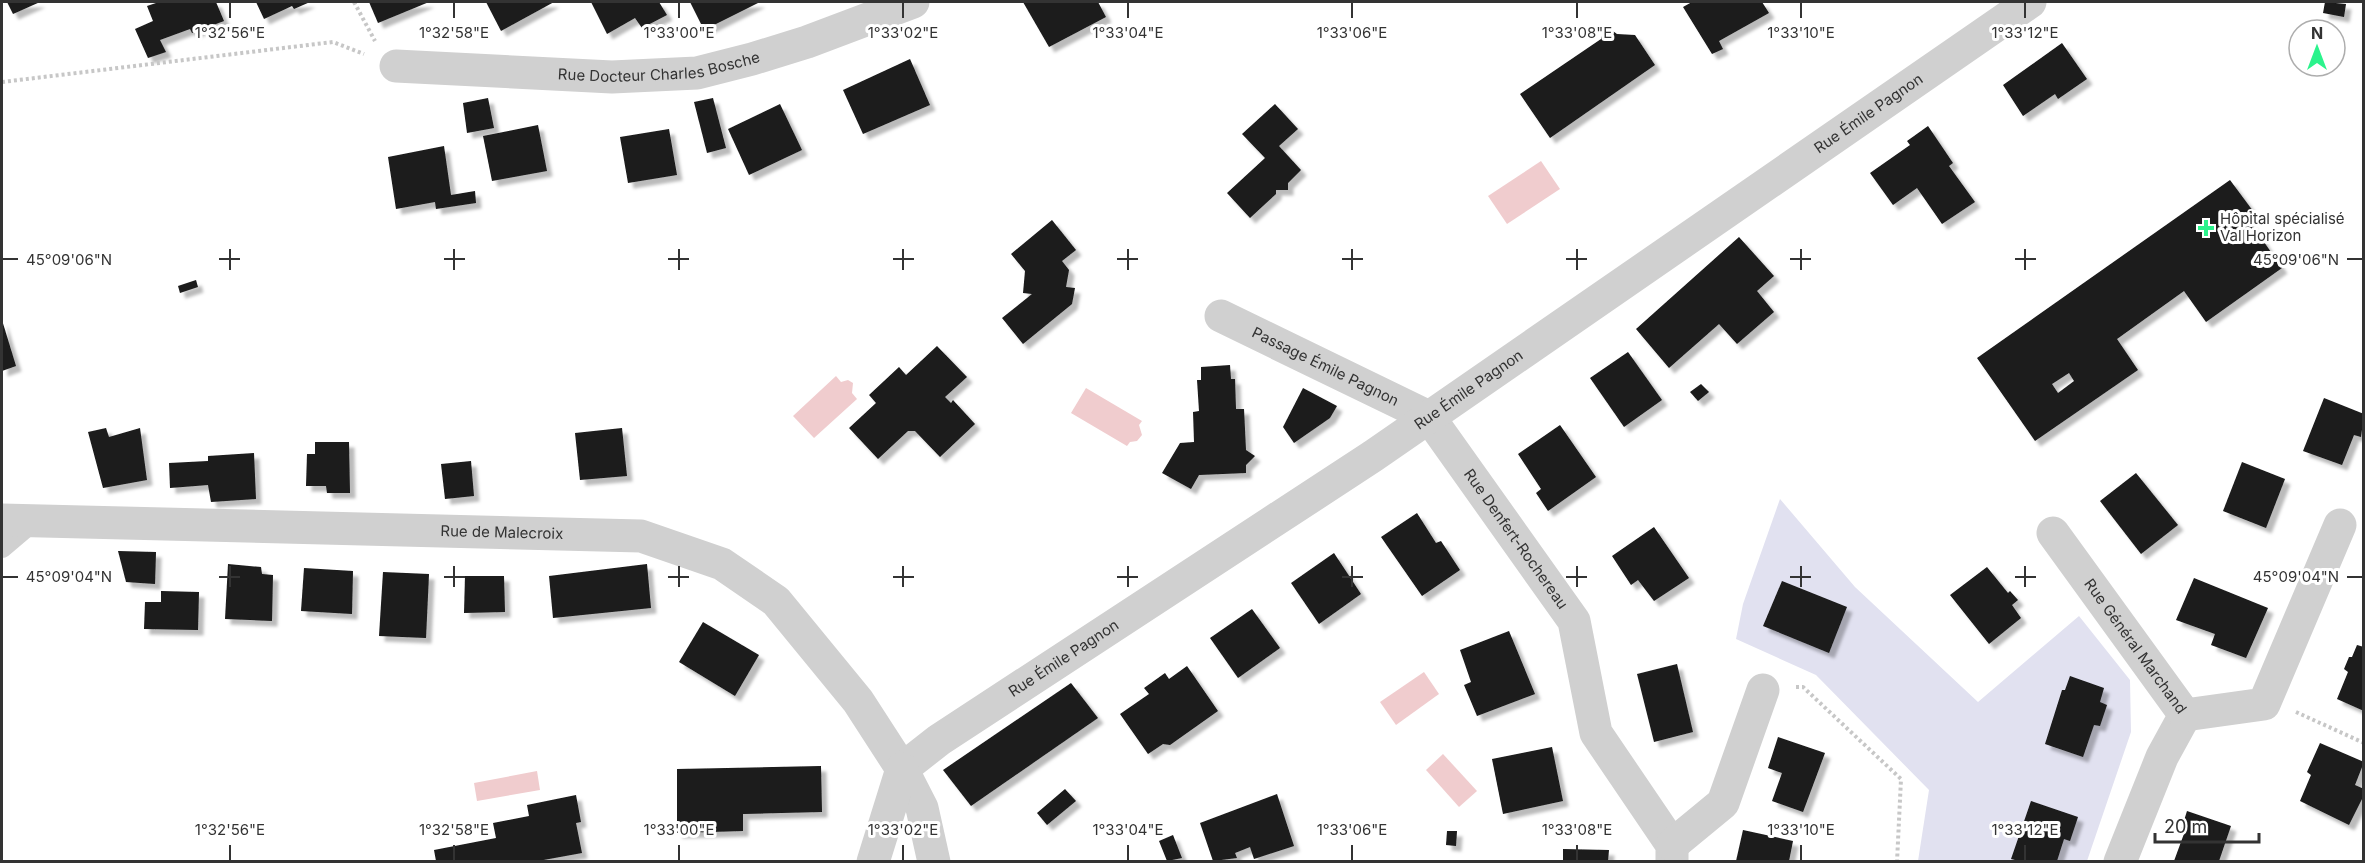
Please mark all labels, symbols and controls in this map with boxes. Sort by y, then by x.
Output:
north arrow [2287,18,2347,78]
text: 1°32'56"E [195,23,265,42]
text: 1°32'58"E [419,23,489,42]
text: 1°33'00"E [644,23,714,42]
text: 1°33'02"E [868,23,938,42]
text: 1°33'04"E [1092,23,1164,42]
text: 1°33'06"E [1317,23,1387,42]
text: 1°33'08"E [1542,23,1612,42]
text: 1°33'10"E [1767,23,1835,42]
text: 1°33'12"E [1991,23,2059,42]
text: N [2311,23,2323,43]
street label: Rue Docteur Charles Bosche [557,47,762,86]
street label: Rue Émile Pagnon [1810,69,1926,157]
place label: Hôpital spécialisé Val Horizon [2220,209,2345,245]
marker: Hôpital spécialisé Val Horizon [2197,219,2215,237]
text: 45°09'06"N [26,250,112,269]
text: 45°09'06"N [2253,250,2339,269]
street label: Passage Émile Pagnon [1249,323,1402,410]
street label: Rue Émile Pagnon [1410,345,1526,434]
street label: Rue Denfert-Rochereau [1460,465,1572,613]
street label: Rue de Malecroix [440,521,564,543]
text: 45°09'04"N [26,567,112,586]
text: 45°09'04"N [2253,567,2339,586]
street label: Rue Général Marchand [2080,575,2191,717]
street label: Rue Émile Pagnon [1005,615,1122,701]
scale bar [2155,806,2258,844]
text: 20 m [2164,816,2207,837]
text: 1°32'56"E [195,820,265,839]
text: 1°32'58"E [419,820,489,839]
text: 1°33'00"E [644,820,714,839]
text: 1°33'02"E [868,820,938,839]
text: 1°33'04"E [1092,820,1164,839]
text: 1°33'06"E [1317,820,1387,839]
text: 1°33'08"E [1542,820,1612,839]
text: 1°33'10"E [1767,820,1835,839]
text: 1°33'12"E [1991,820,2059,839]

